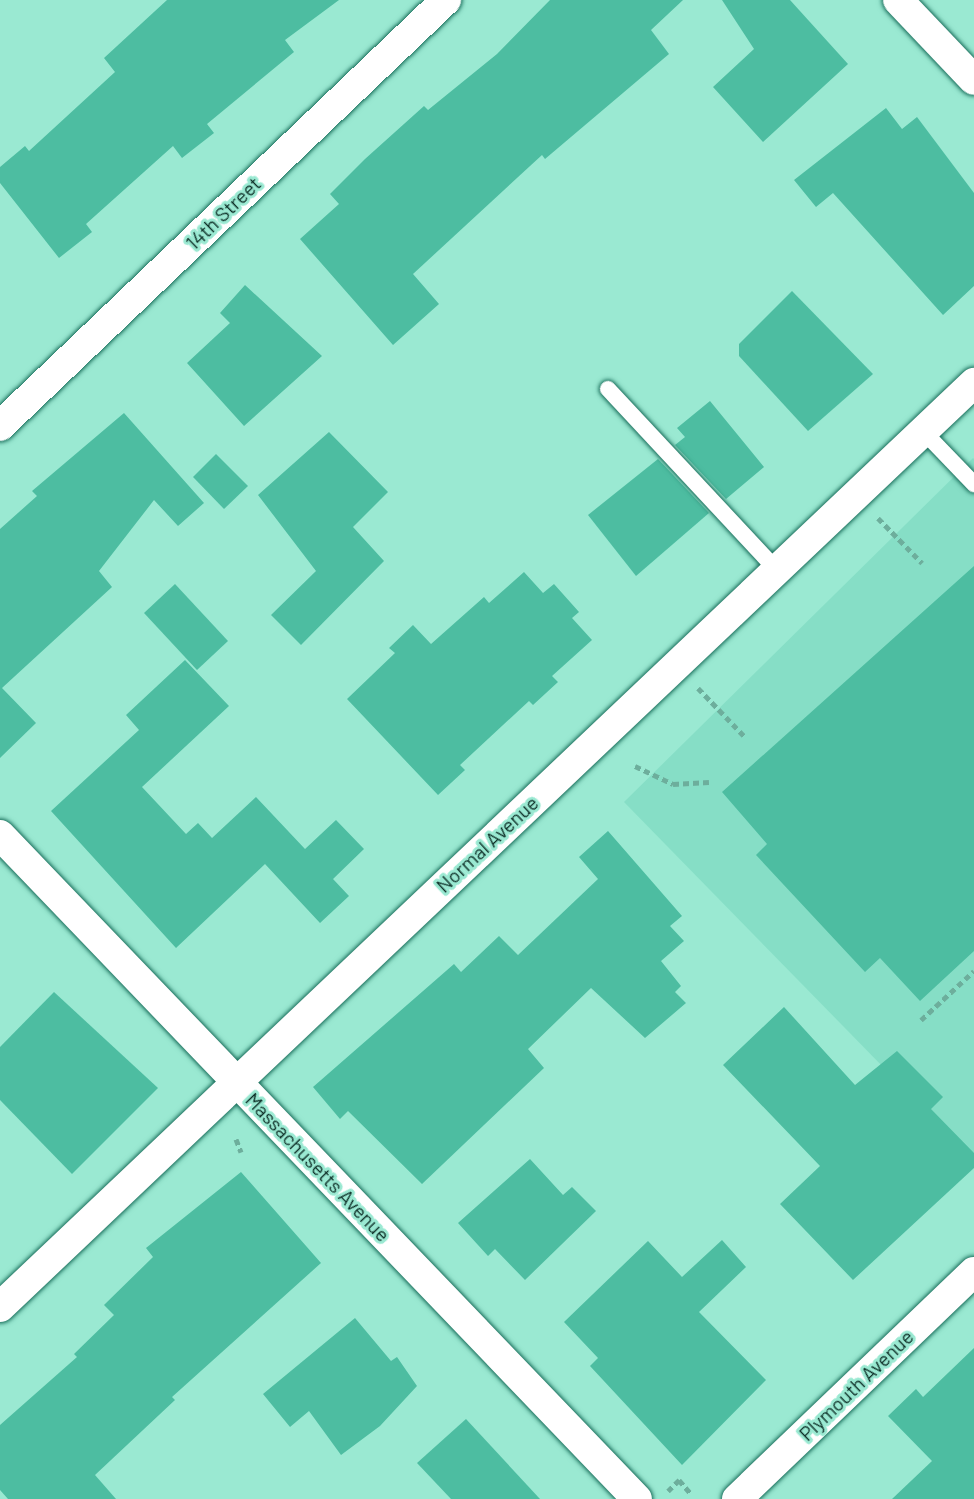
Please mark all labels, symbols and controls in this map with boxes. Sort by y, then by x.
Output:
street label: 14th Street [181,171,265,255]
street label: Normal Avenue [431,791,543,897]
street label: Massachusetts Avenue [241,1088,395,1246]
street label: Plymouth Avenue [794,1325,918,1445]

